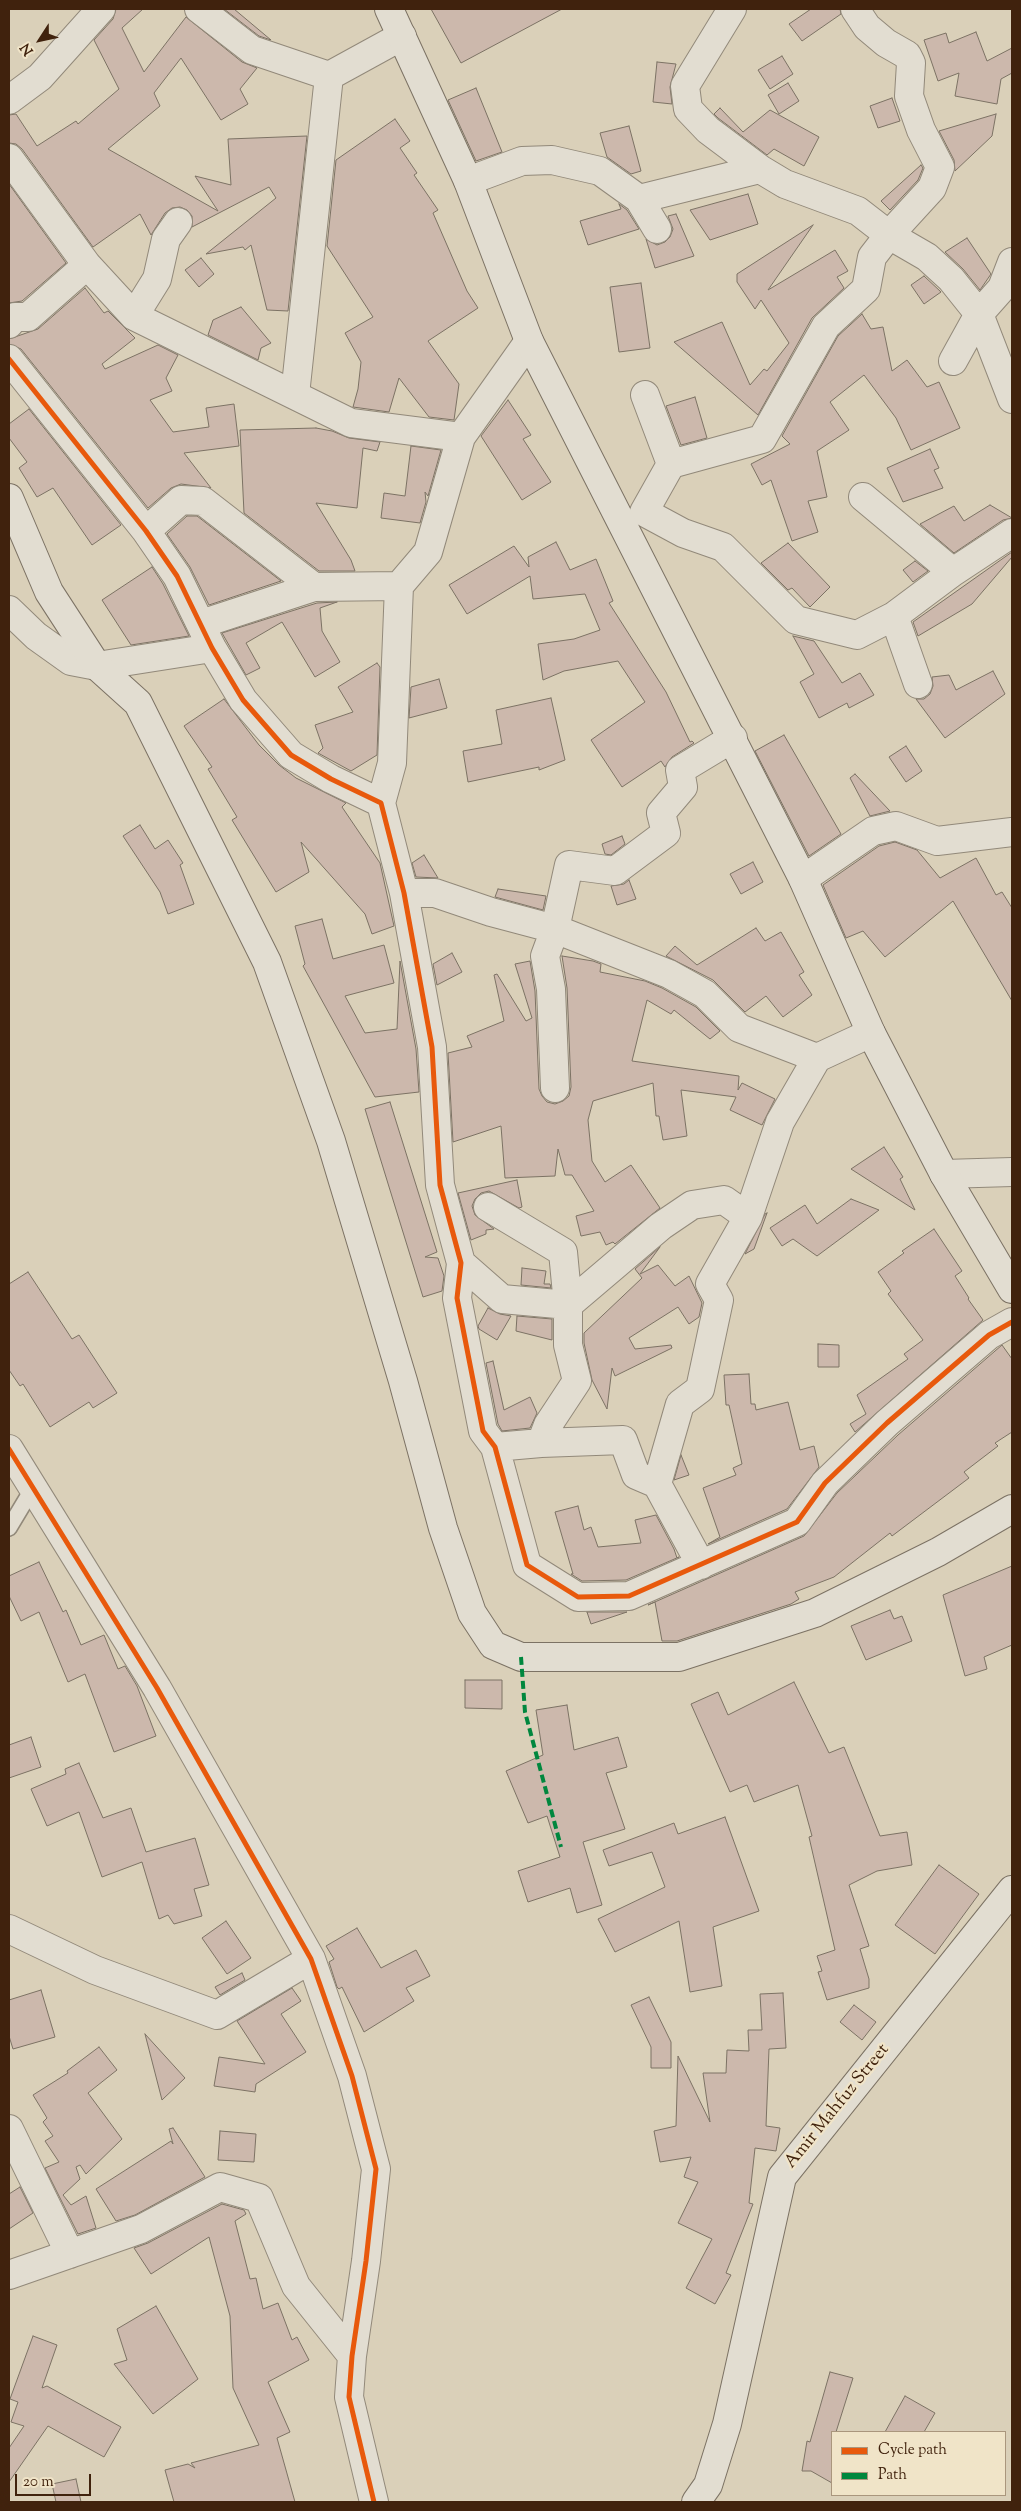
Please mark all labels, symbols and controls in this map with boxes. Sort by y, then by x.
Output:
north arrow [15,15,65,65]
text: N [16,38,39,59]
street label: Amir Mahfuz Street [781,2040,895,2174]
legend [831,2431,1006,2496]
text: Cycle path [878,2440,947,2461]
scale bar [18,2464,94,2496]
text: Path [878,2465,907,2486]
text: 20 m [23,2472,54,2493]

